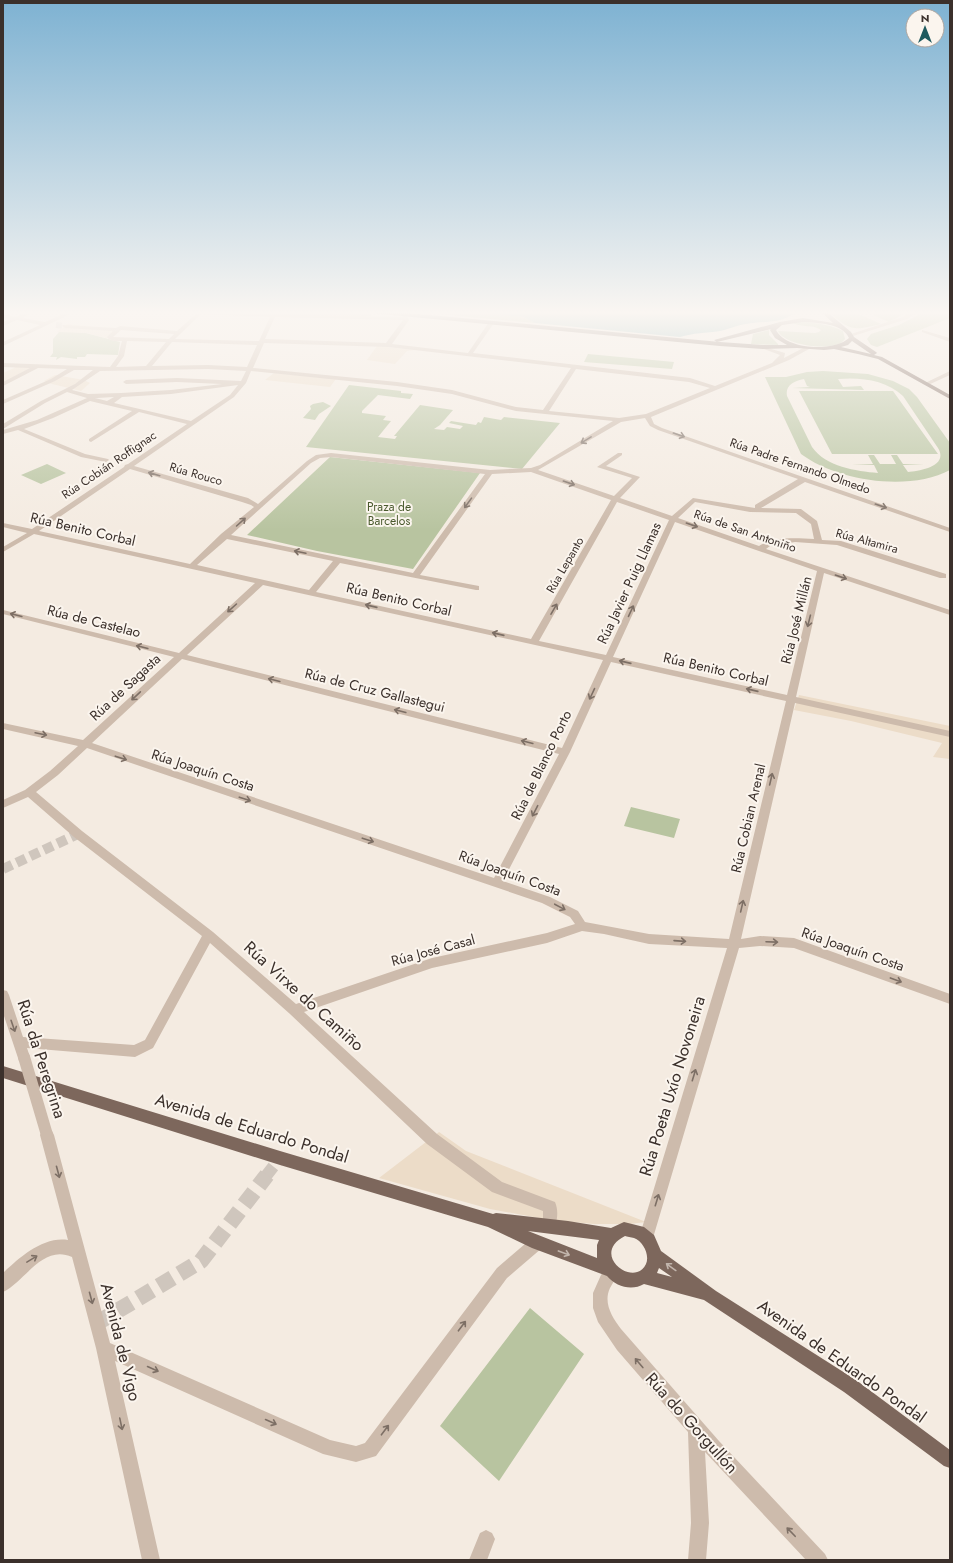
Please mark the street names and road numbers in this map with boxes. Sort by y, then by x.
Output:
street label: Rúa Cobián Roffignac [58,426,160,503]
street label: Rúa Padre Fernando Olmedo [727,433,873,499]
street label: Rúa Rouco [167,458,225,490]
street label: Rúa de San Antoniño [691,505,799,557]
street label: Rúa Benito Corbal [28,507,138,551]
street label: Rúa Javier Puig Llamas [592,519,666,647]
street label: Rúa Altamira [834,524,901,558]
street label: Rúa Lepanto [542,533,589,596]
street label: Rúa José Millán [775,574,817,666]
street label: Rúa Benito Corbal [344,577,454,621]
street label: Rúa de Castelao [45,600,143,642]
street label: Rúa Benito Corbal [661,647,771,691]
street label: Rúa de Sagasta [85,649,165,725]
street label: Rúa de Cruz Gallastegui [303,663,447,717]
street label: Rúa de Blanco Porto [506,706,576,823]
street label: Rúa Joaquín Costa [149,744,257,796]
street label: Rúa Cobian Arenal [726,761,770,875]
street label: Rúa Joaquín Costa [456,845,564,901]
street label: Rúa Joaquín Costa [799,922,907,976]
street label: Rúa José Casal [389,929,477,971]
street label: Rúa Virxe do Camiño [239,935,369,1057]
street label: Rúa Poeta Uxío Novoneira [633,993,711,1179]
street label: Rúa da Peregrina [11,997,73,1121]
street label: Avenida de Eduardo Pondal [152,1087,352,1169]
street label: Avenida de Vigo [95,1280,147,1404]
street label: Avenida de Eduardo Pondal [753,1294,931,1428]
street label: Rúa do Gorgullón [640,1367,744,1479]

